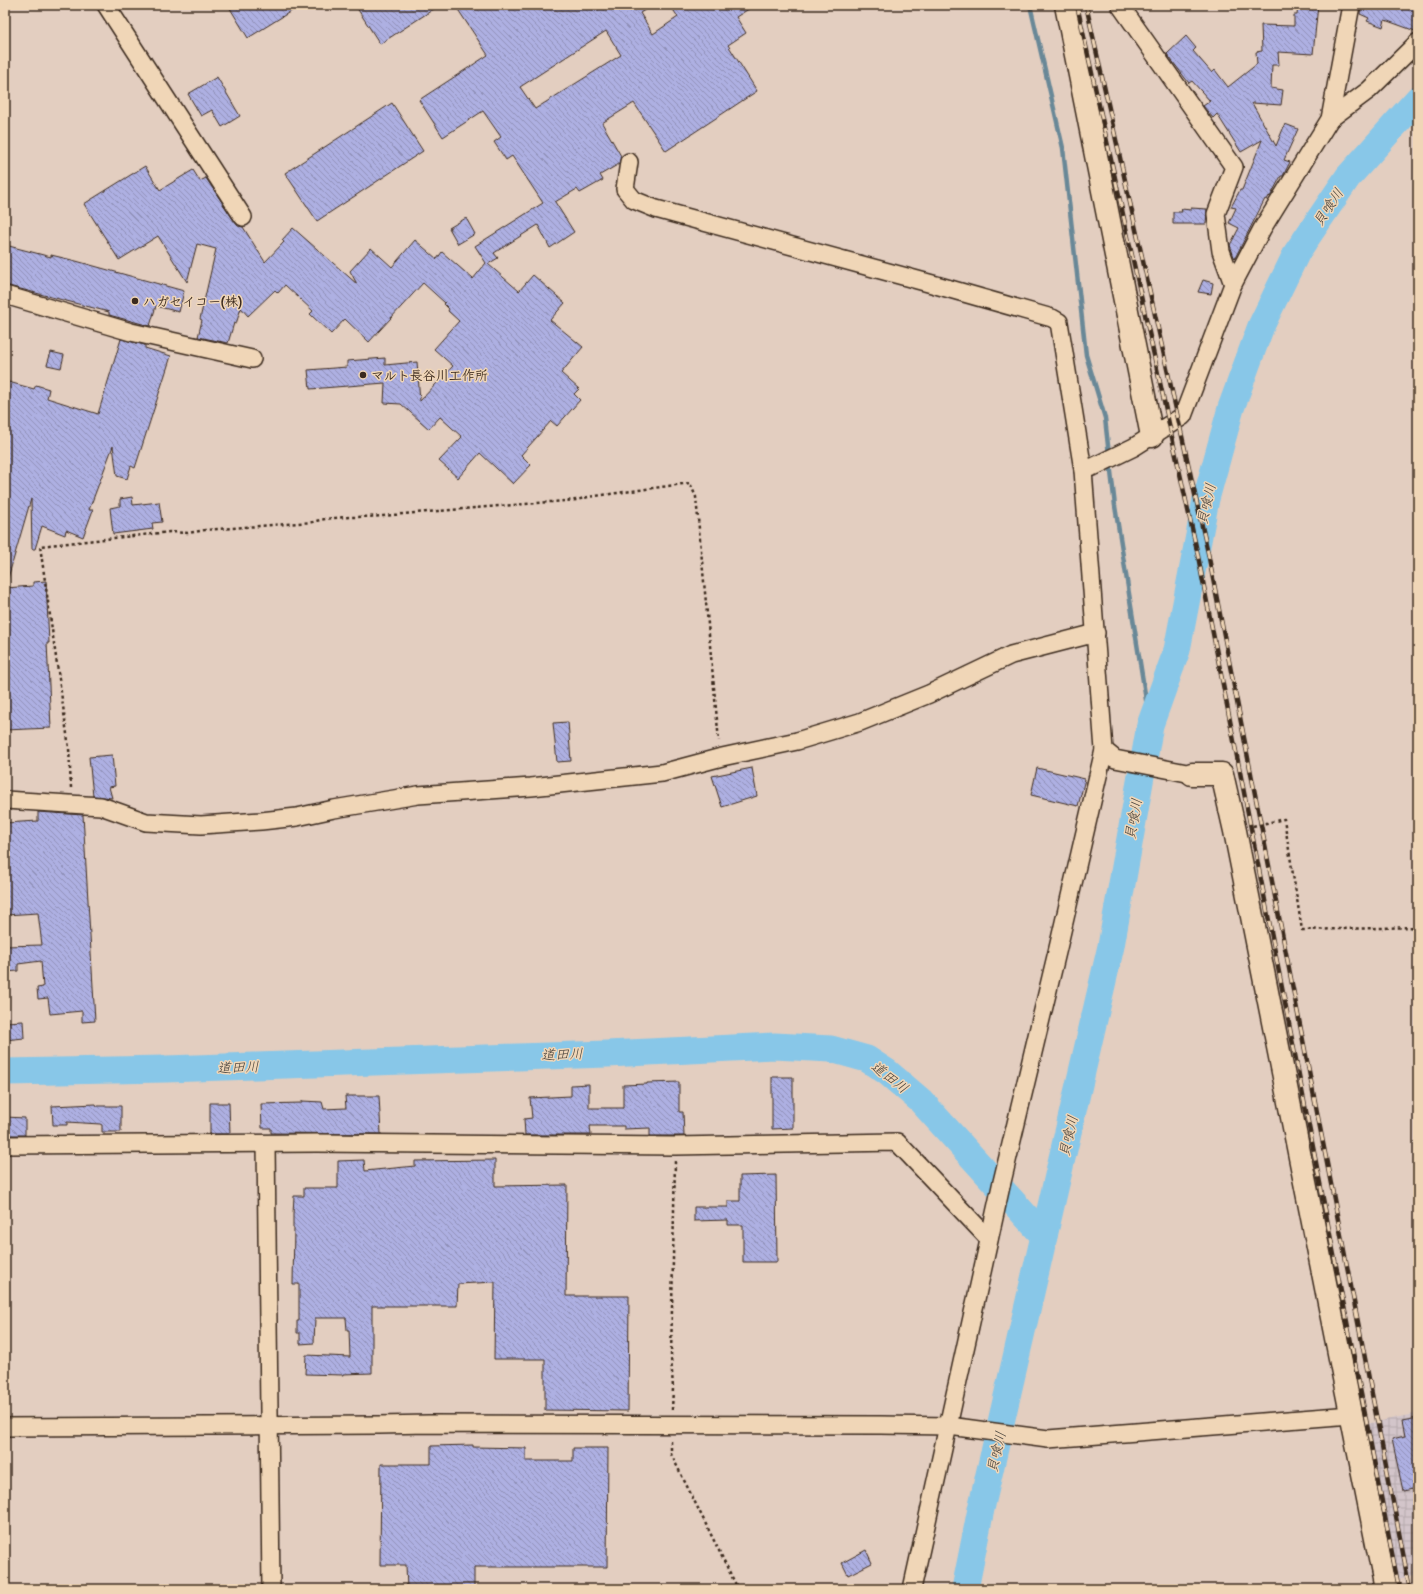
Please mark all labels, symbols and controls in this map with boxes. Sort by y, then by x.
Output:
water label: 貝喰川 [1309,185,1347,229]
place label: ハガセイコー(株) [143,293,242,310]
marker: ハガセイコー(株) [130,296,140,306]
place label: マルト長谷川工作所 [371,367,488,384]
marker: マルト長谷川工作所 [358,370,368,380]
water label: 貝喰川 [1193,482,1219,526]
water label: 貝喰川 [1120,797,1146,841]
water label: 道田川 [541,1044,583,1064]
water label: 道田川 [217,1057,259,1077]
water label: 道田川 [868,1057,912,1097]
water label: 貝喰川 [1055,1114,1081,1158]
water label: 貝喰川 [983,1430,1009,1474]

